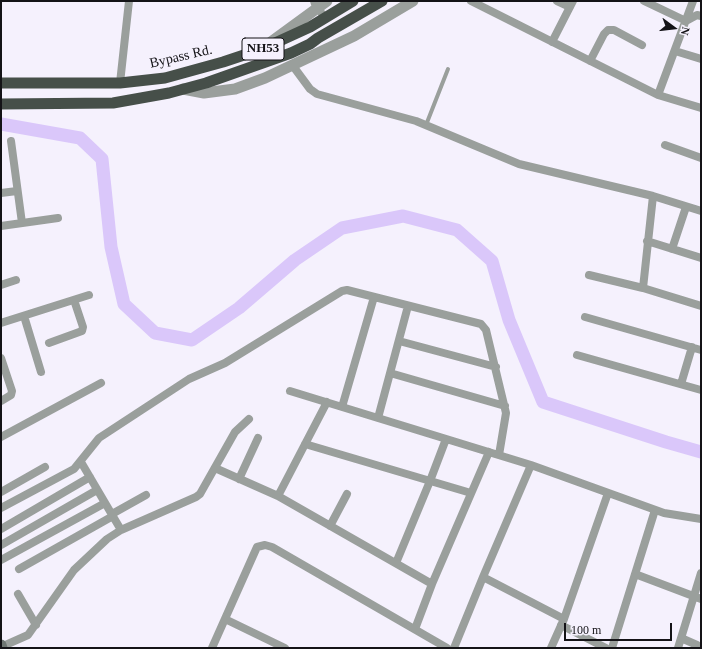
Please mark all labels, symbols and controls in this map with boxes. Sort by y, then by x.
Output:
north arrow [654,8,694,48]
text: N [679,26,692,36]
road number: NH53 [242,38,284,60]
street label: Bypass Rd. [148,42,214,72]
scale bar [566,615,674,641]
text: 100 m [571,623,601,637]

